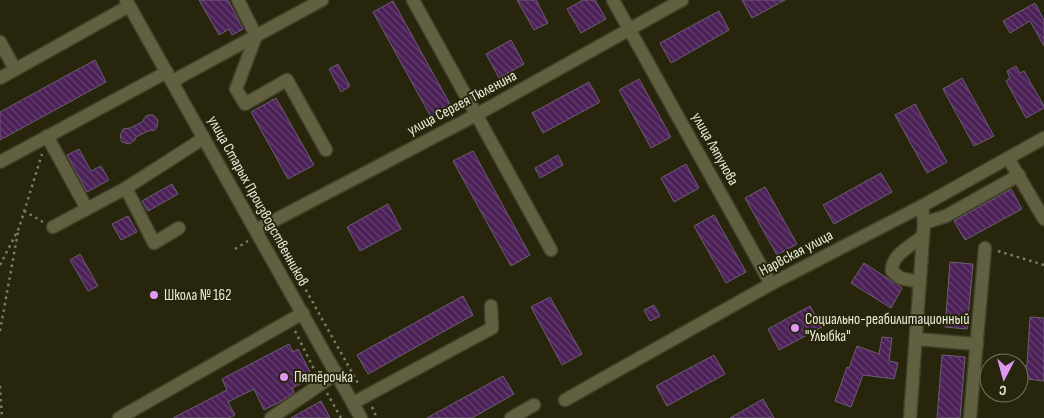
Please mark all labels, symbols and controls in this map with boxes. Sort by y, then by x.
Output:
street label: улица Сергея Тюленина [404,66,520,140]
street label: улица Ляпунова [687,109,743,189]
street label: улица Старых Производственников [203,112,313,290]
street label: Нарвская улица [756,226,836,280]
place label: Школа № 162 [164,286,231,305]
marker: Школа № 162 [148,289,160,301]
place label: Социально-реабилитационный "Улыбка" [805,310,969,346]
marker: Социально-реабилитационный "Улыбка" [789,322,801,334]
north arrow [979,353,1029,403]
place label: Пятёрочка [294,368,353,387]
marker: Пятёрочка [278,371,290,383]
text: С [998,382,1007,399]

